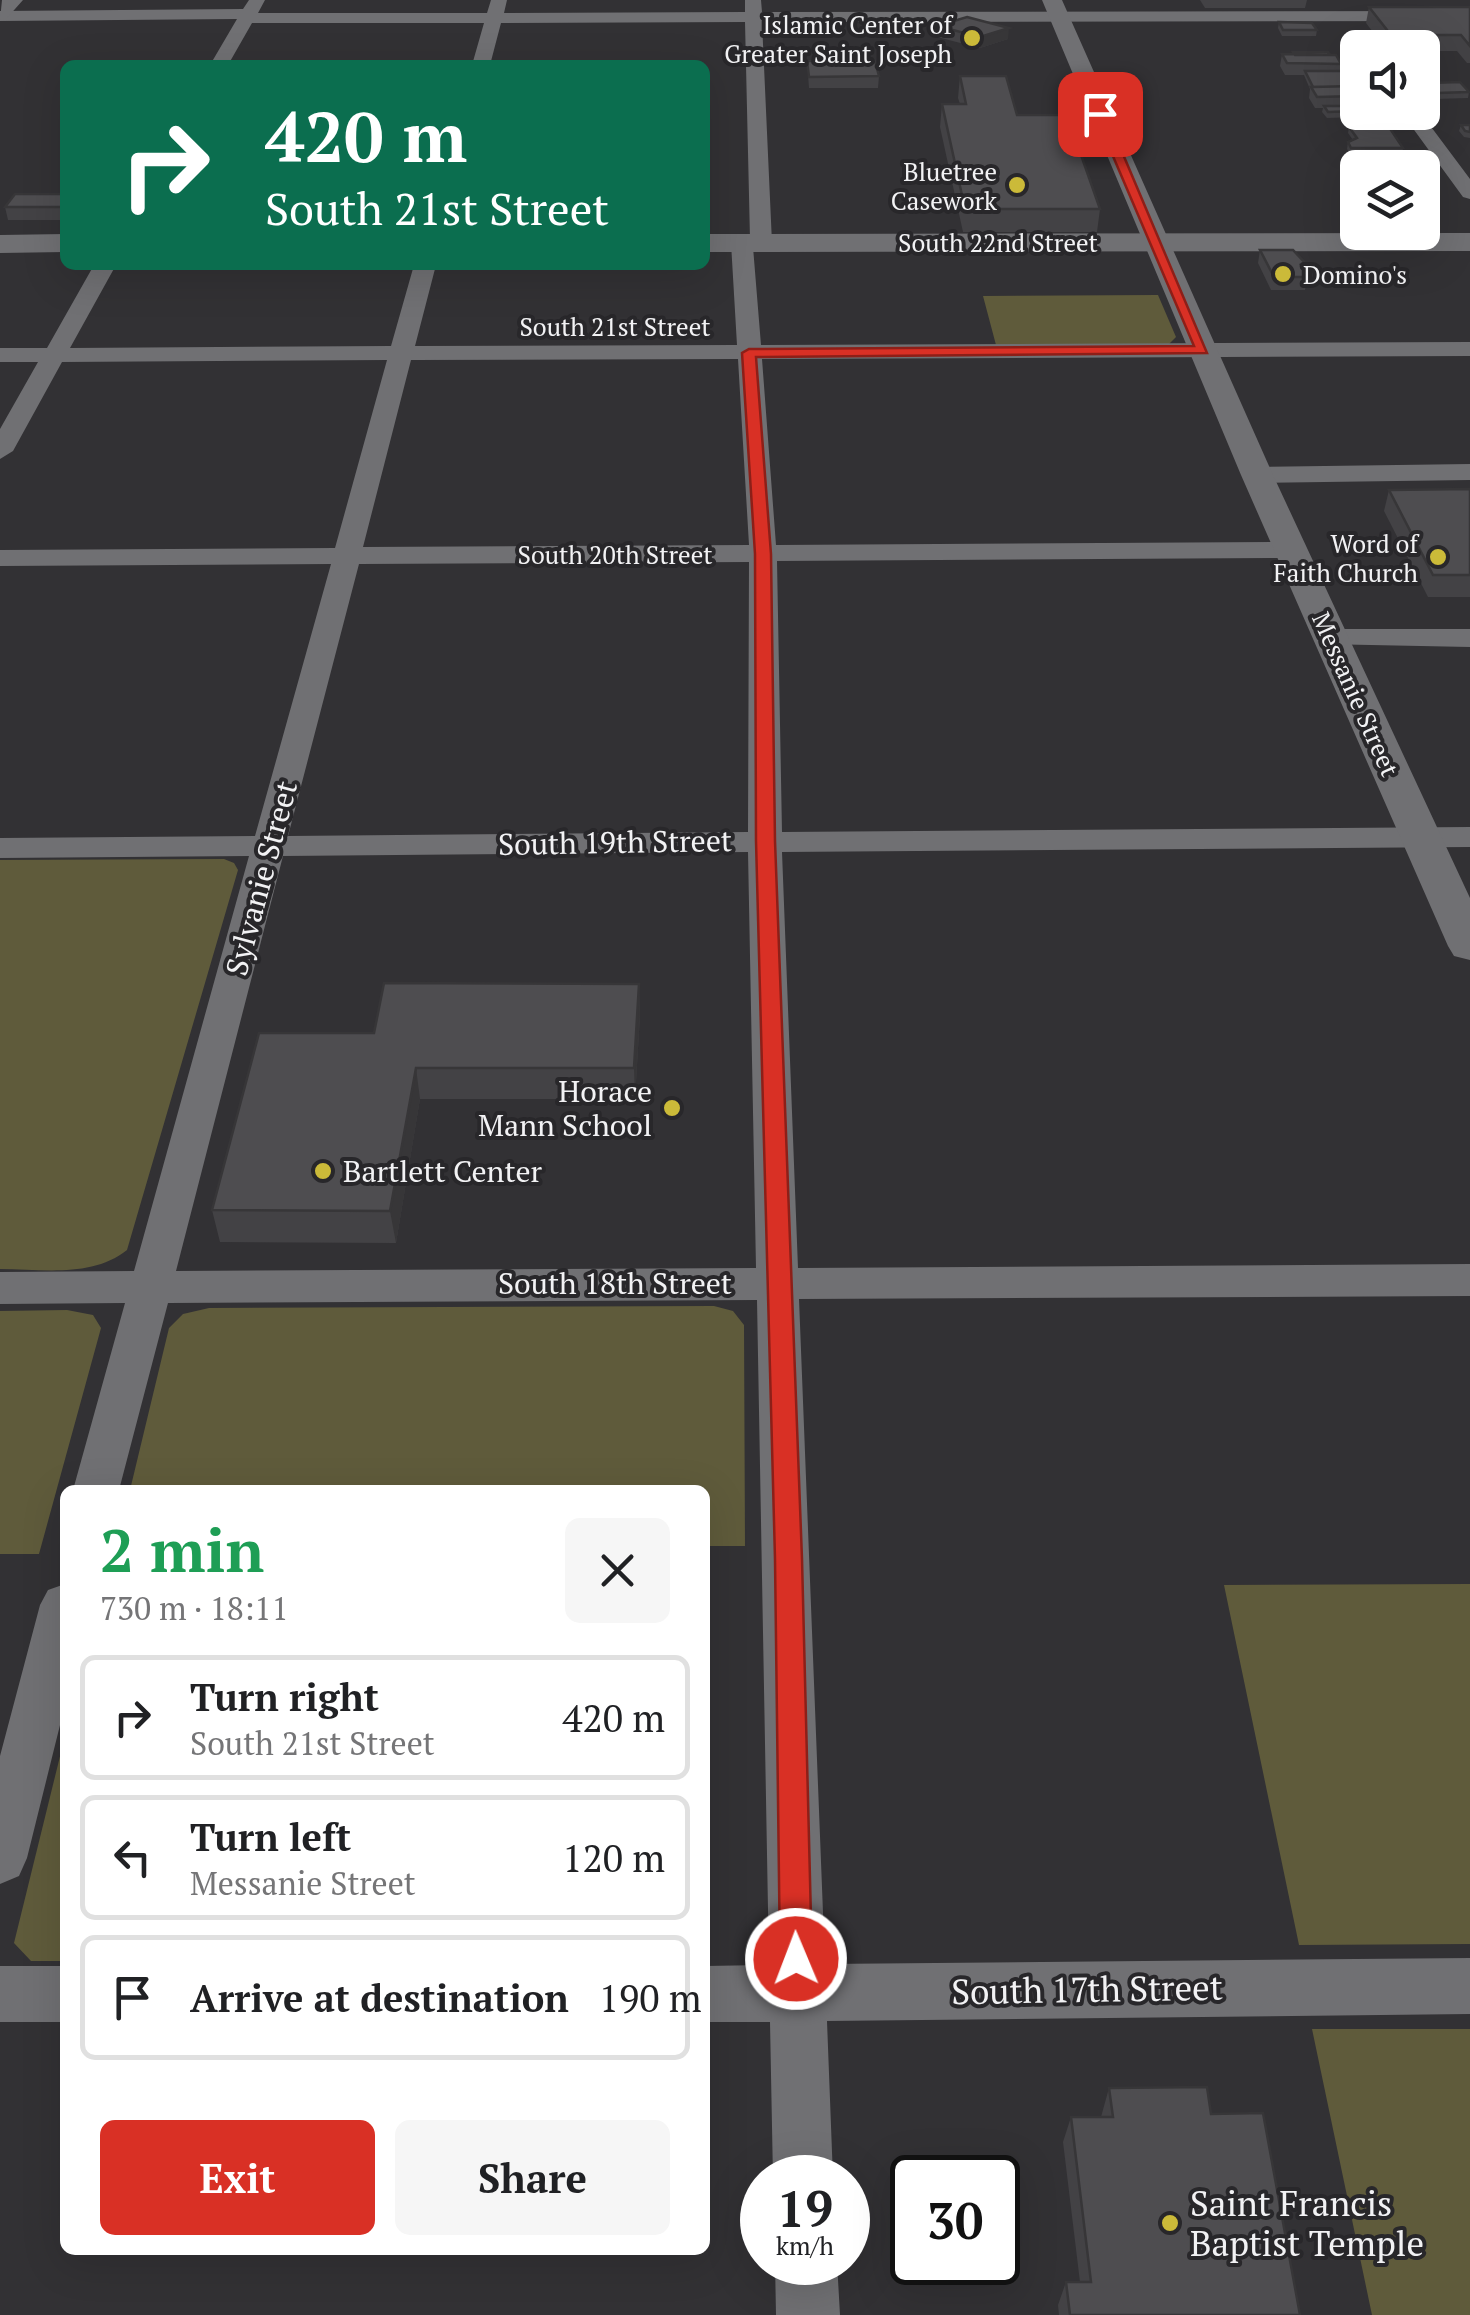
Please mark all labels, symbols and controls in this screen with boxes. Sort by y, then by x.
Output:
place label: Islamic Center of Greater Saint Joseph [724,8,953,70]
marker: Islamic Center of Greater Saint Joseph [961,27,983,49]
map controls [1340,30,1440,250]
button: sound [1340,30,1440,130]
pin [1058,72,1143,157]
icon: arrive [1073,87,1128,142]
text: 420 m [265,89,467,182]
icon: right [100,100,230,230]
button: layers [1340,150,1440,250]
place label: Bluetree Casework [891,155,997,217]
marker: Bluetree Casework [1006,174,1028,196]
text: South 21st Street [265,178,609,238]
street label: South 22nd Street [898,226,1098,259]
place label: Domino's [1303,258,1407,291]
marker: Domino's [1272,263,1294,285]
street label: South 21st Street [519,310,711,343]
place label: Word of Faith Church [1273,527,1419,589]
street label: South 20th Street [518,538,712,571]
marker: Word of Faith Church [1427,546,1449,568]
street label: Messanie Street [1305,607,1407,781]
street label: Sylvanie Street [216,776,306,980]
street label: South 19th Street [498,820,732,864]
place label: Horace Mann School [478,1071,652,1145]
marker: Horace Mann School [661,1097,683,1119]
place label: Bartlett Center [343,1151,543,1191]
marker: Bartlett Center [312,1160,334,1182]
street label: South 18th Street [498,1263,732,1303]
text: 2 min [100,1510,264,1589]
button: close [565,1518,670,1623]
text: 730 m · 18:11 [100,1587,288,1629]
text: Turn right [190,1672,379,1722]
icon: right [105,1690,160,1745]
text: 420 m [562,1693,665,1743]
text: South 21st Street [190,1722,435,1764]
text: Turn left [190,1812,351,1862]
icon: left [105,1830,160,1885]
text: 120 m [562,1833,665,1883]
text: Messanie Street [190,1862,416,1904]
position arrow [744,1907,848,2011]
street label: South 17th Street [951,1964,1223,2014]
icon: arrive [105,1970,160,2025]
text: Arrive at destination [190,1973,569,2023]
text: 190 m [599,1973,702,2023]
button: Exit [100,2120,375,2235]
button: Share [395,2120,670,2235]
speed limit sign: 30 [890,2155,1020,2285]
text: 19 [777,2175,833,2241]
place label: Saint Francis Baptist Temple [1190,2180,1424,2266]
marker: Saint Francis Baptist Temple [1159,2212,1181,2234]
text: km/h [776,2229,834,2262]

